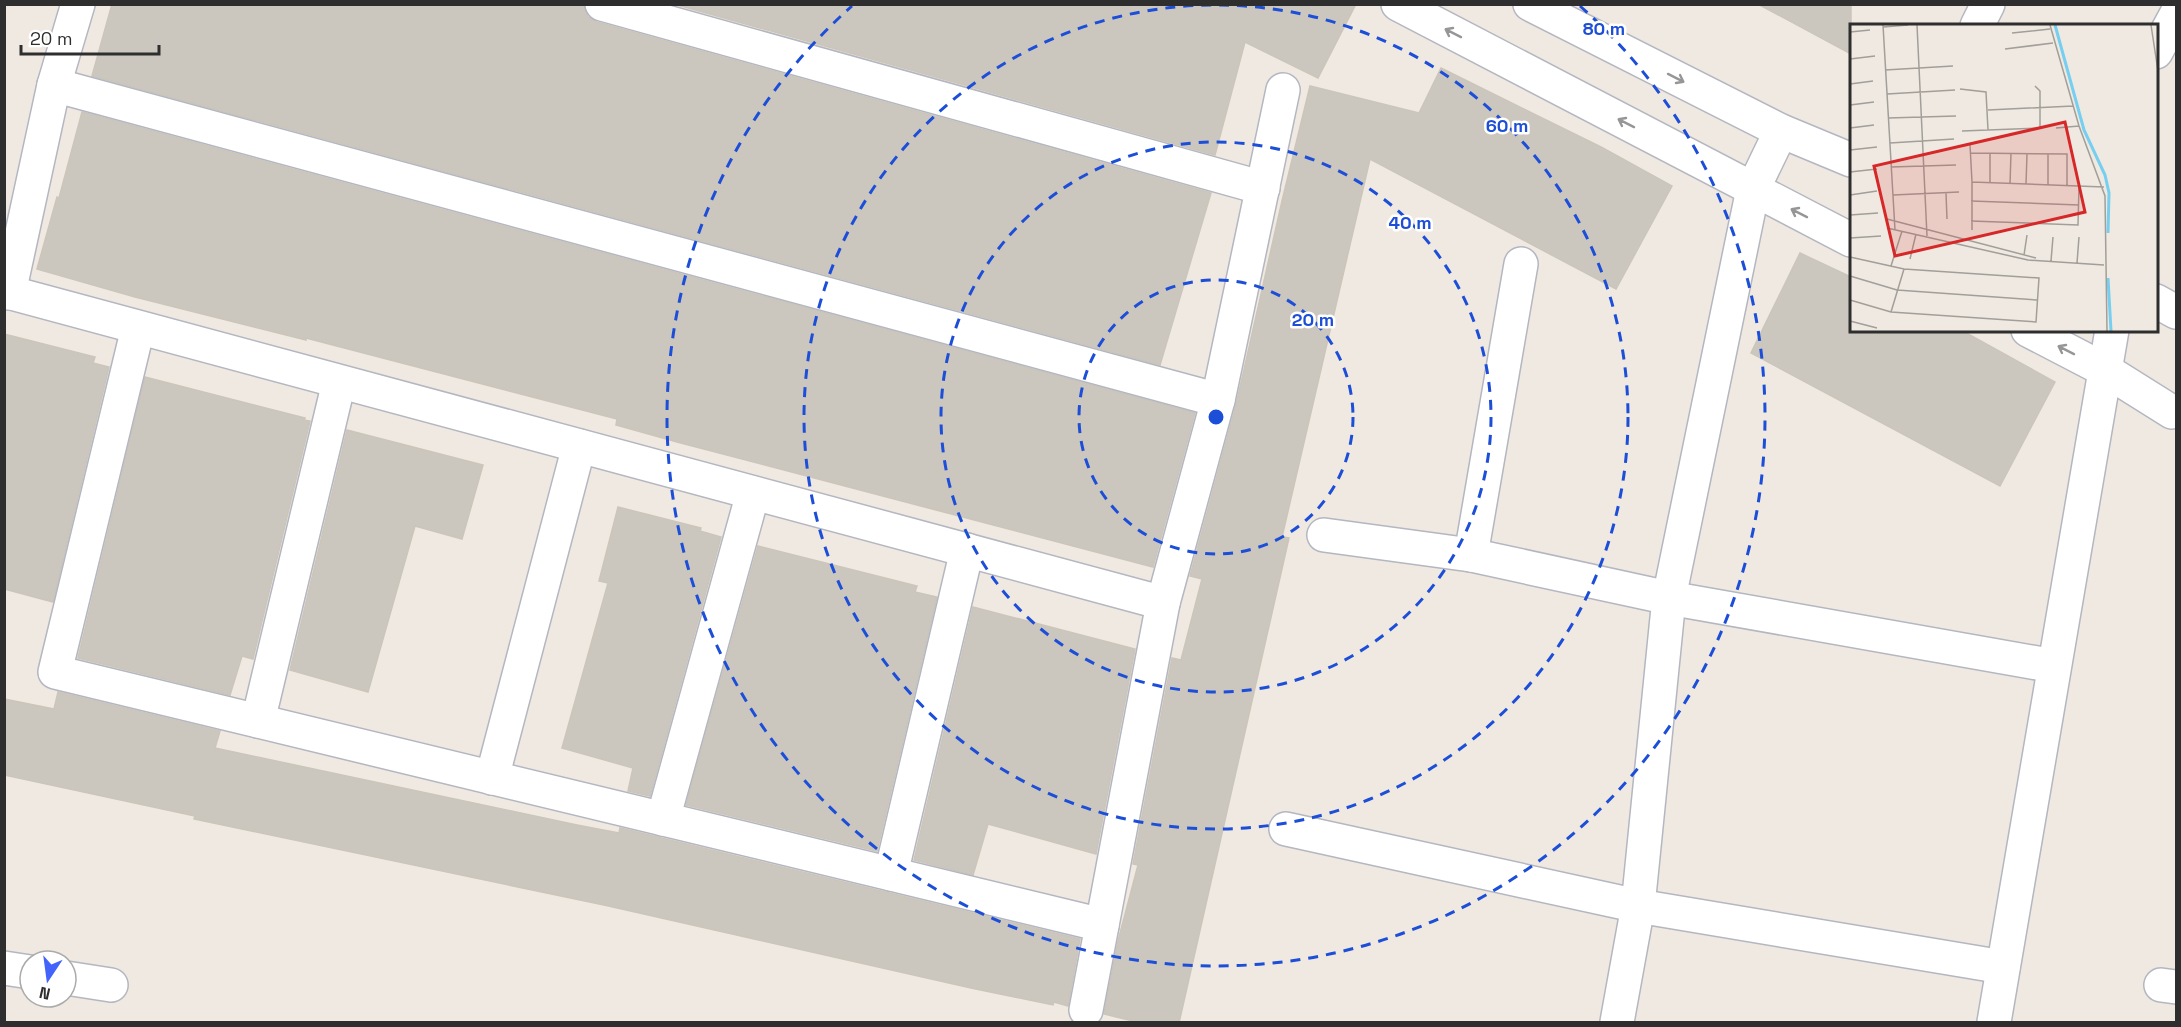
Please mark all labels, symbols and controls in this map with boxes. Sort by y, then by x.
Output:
text: 80 m [1583,17,1625,40]
scale bar [21,18,159,56]
inset map [1850,24,2157,332]
text: 20 m [30,27,73,50]
one-way arrow [1444,27,1462,38]
one-way arrow [1667,72,1685,84]
text: 60 m [1486,114,1528,137]
one-way arrow [1617,117,1635,128]
one-way arrow [1791,207,1808,219]
text: 40 m [1388,211,1432,234]
text: 20 m [1292,308,1334,331]
one-way arrow [2058,344,2076,355]
centre of rings [1206,407,1226,427]
north arrow [18,949,78,1009]
text: N [37,982,52,1005]

